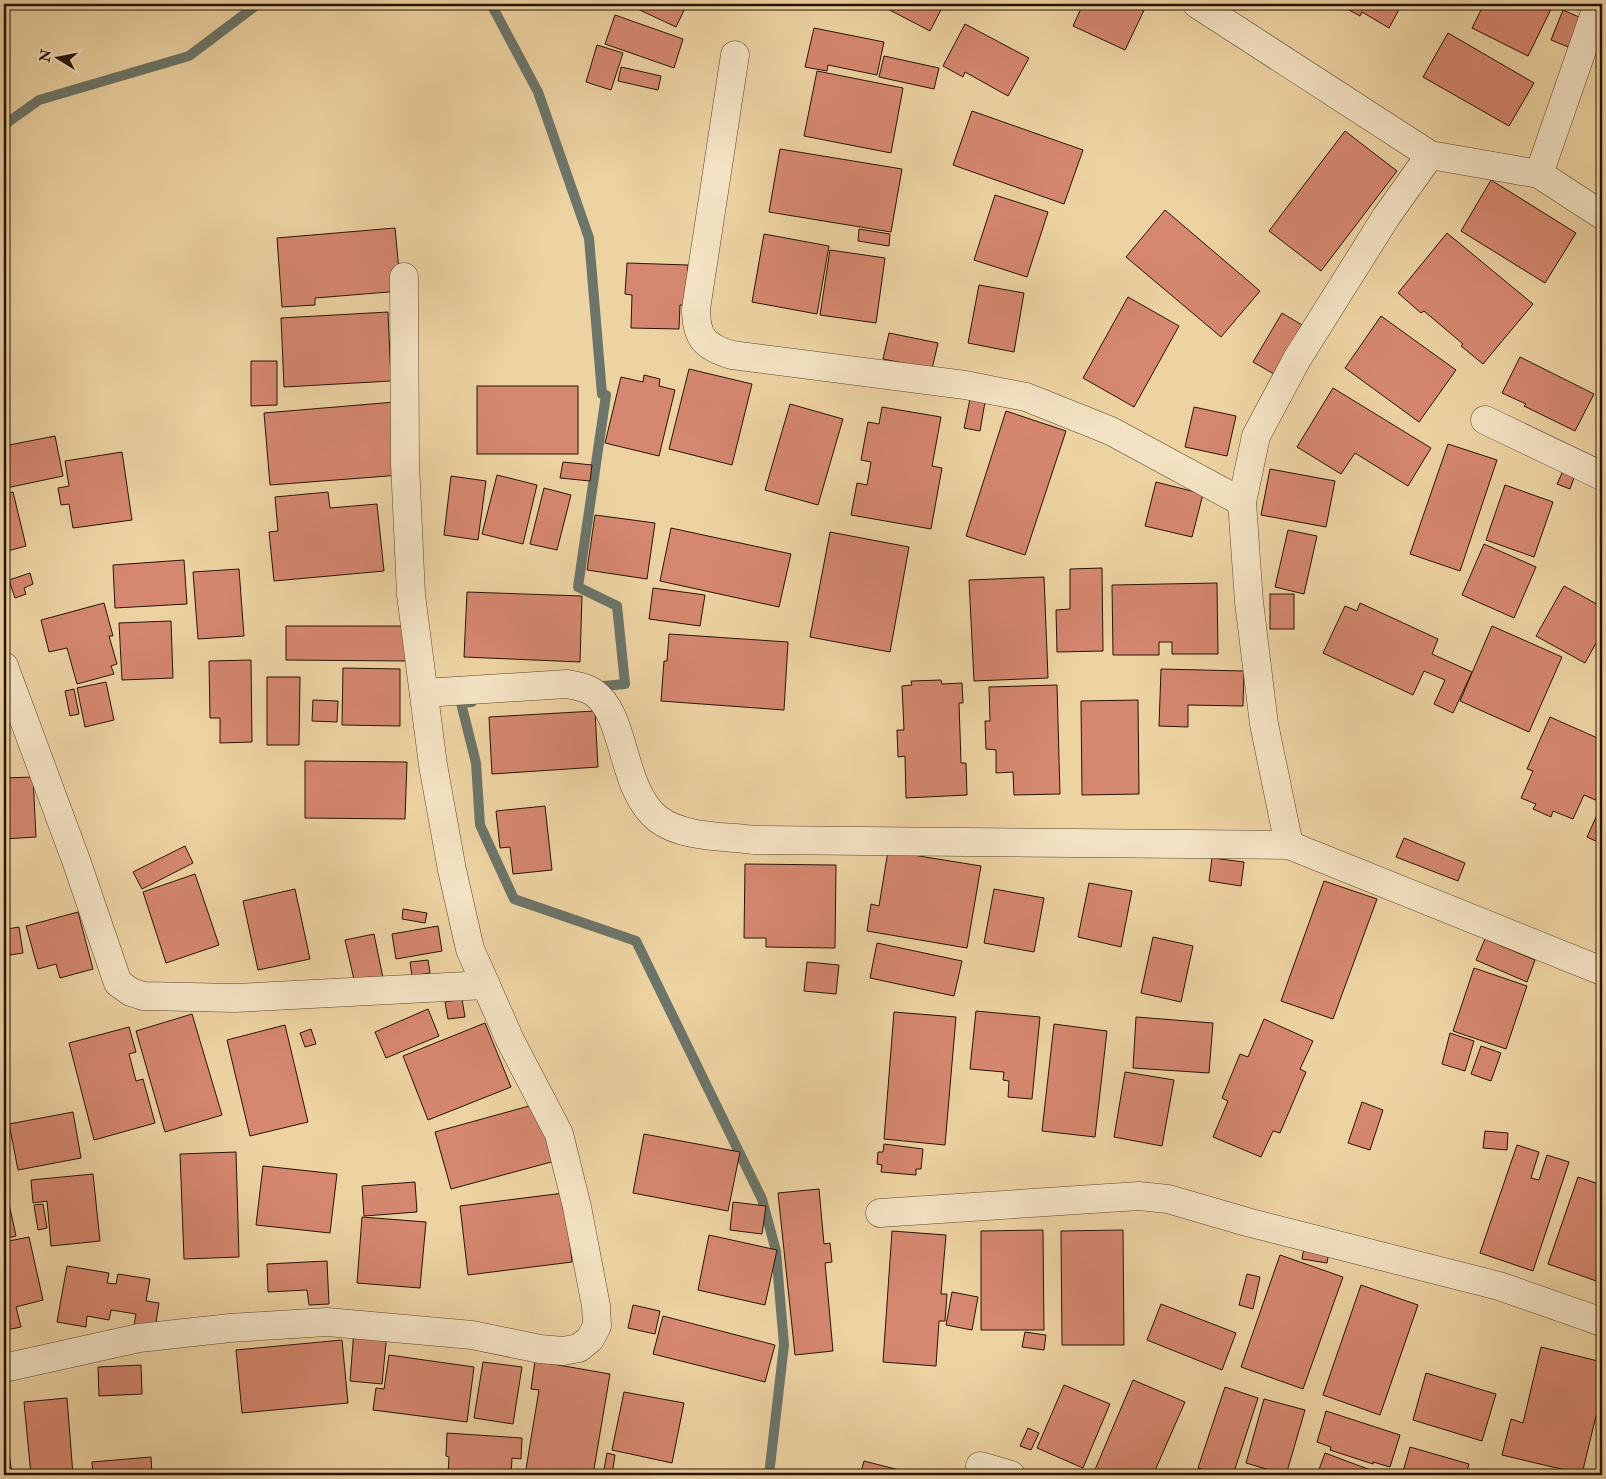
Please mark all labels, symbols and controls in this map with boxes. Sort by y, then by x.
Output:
north arrow [32,32,82,82]
text: N [36,48,55,64]

